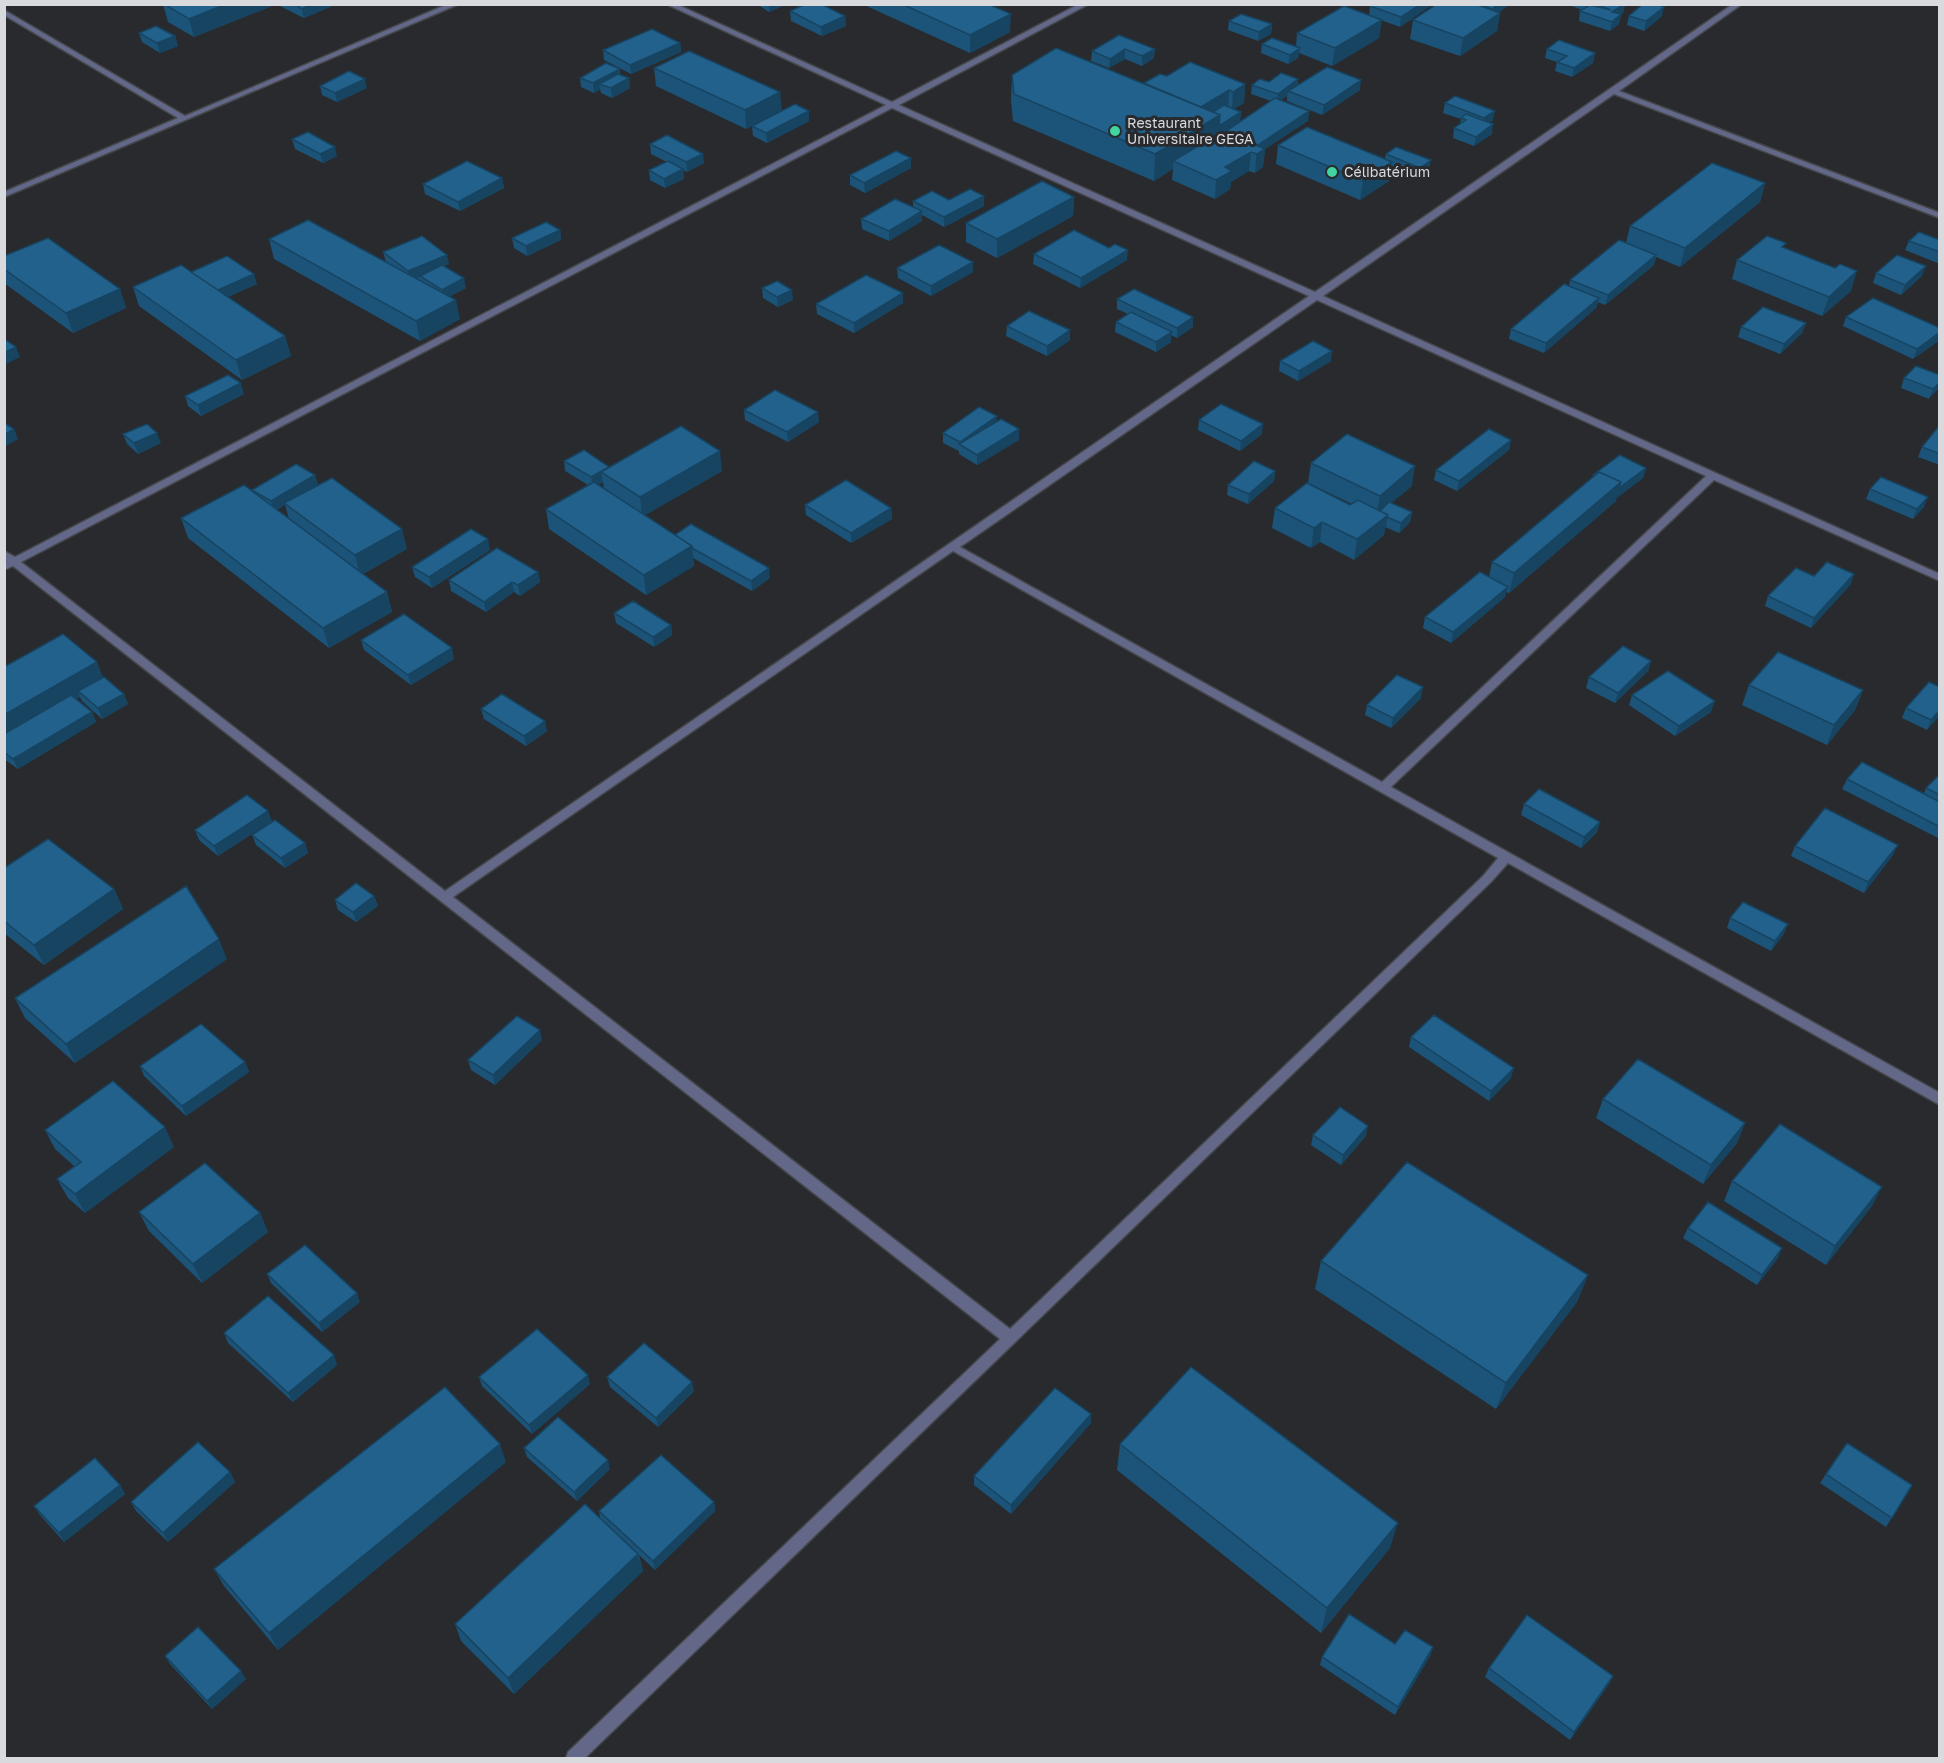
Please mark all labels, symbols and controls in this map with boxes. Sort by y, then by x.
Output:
place label: Restaurant Universitaire GEGA [1127,114,1254,147]
marker: Restaurant Universitaire GEGA [1108,124,1122,138]
place label: Célibatérium [1344,163,1430,180]
marker: Célibatérium [1325,165,1339,179]

